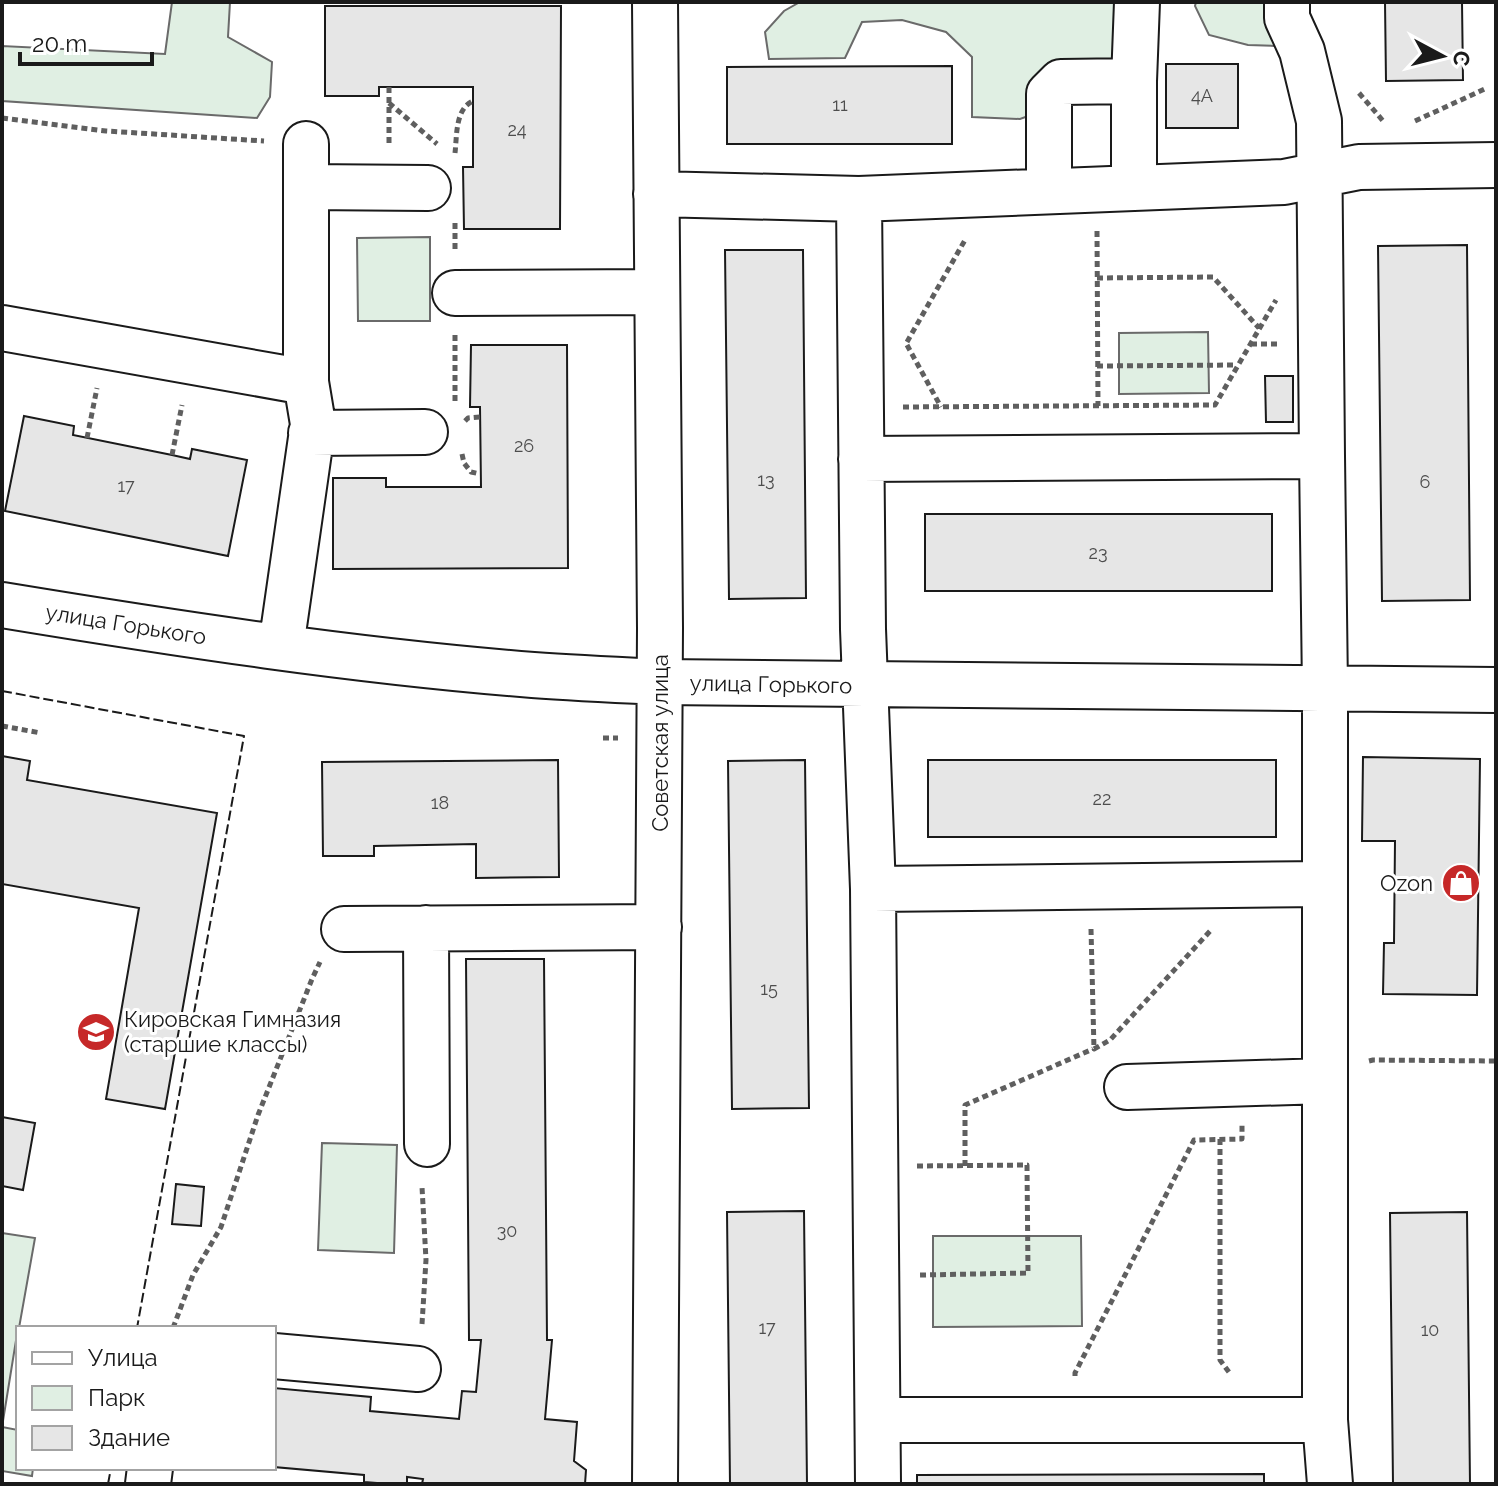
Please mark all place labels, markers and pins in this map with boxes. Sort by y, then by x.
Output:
shop icon: Ozon [1440,862,1482,904]
place label: Ozon [1380,870,1433,896]
place label: Кировская Гимназия (старшие классы) [124,1006,341,1057]
school or university icon: Кировская Гимназия (старшие классы) [75,1011,117,1053]

